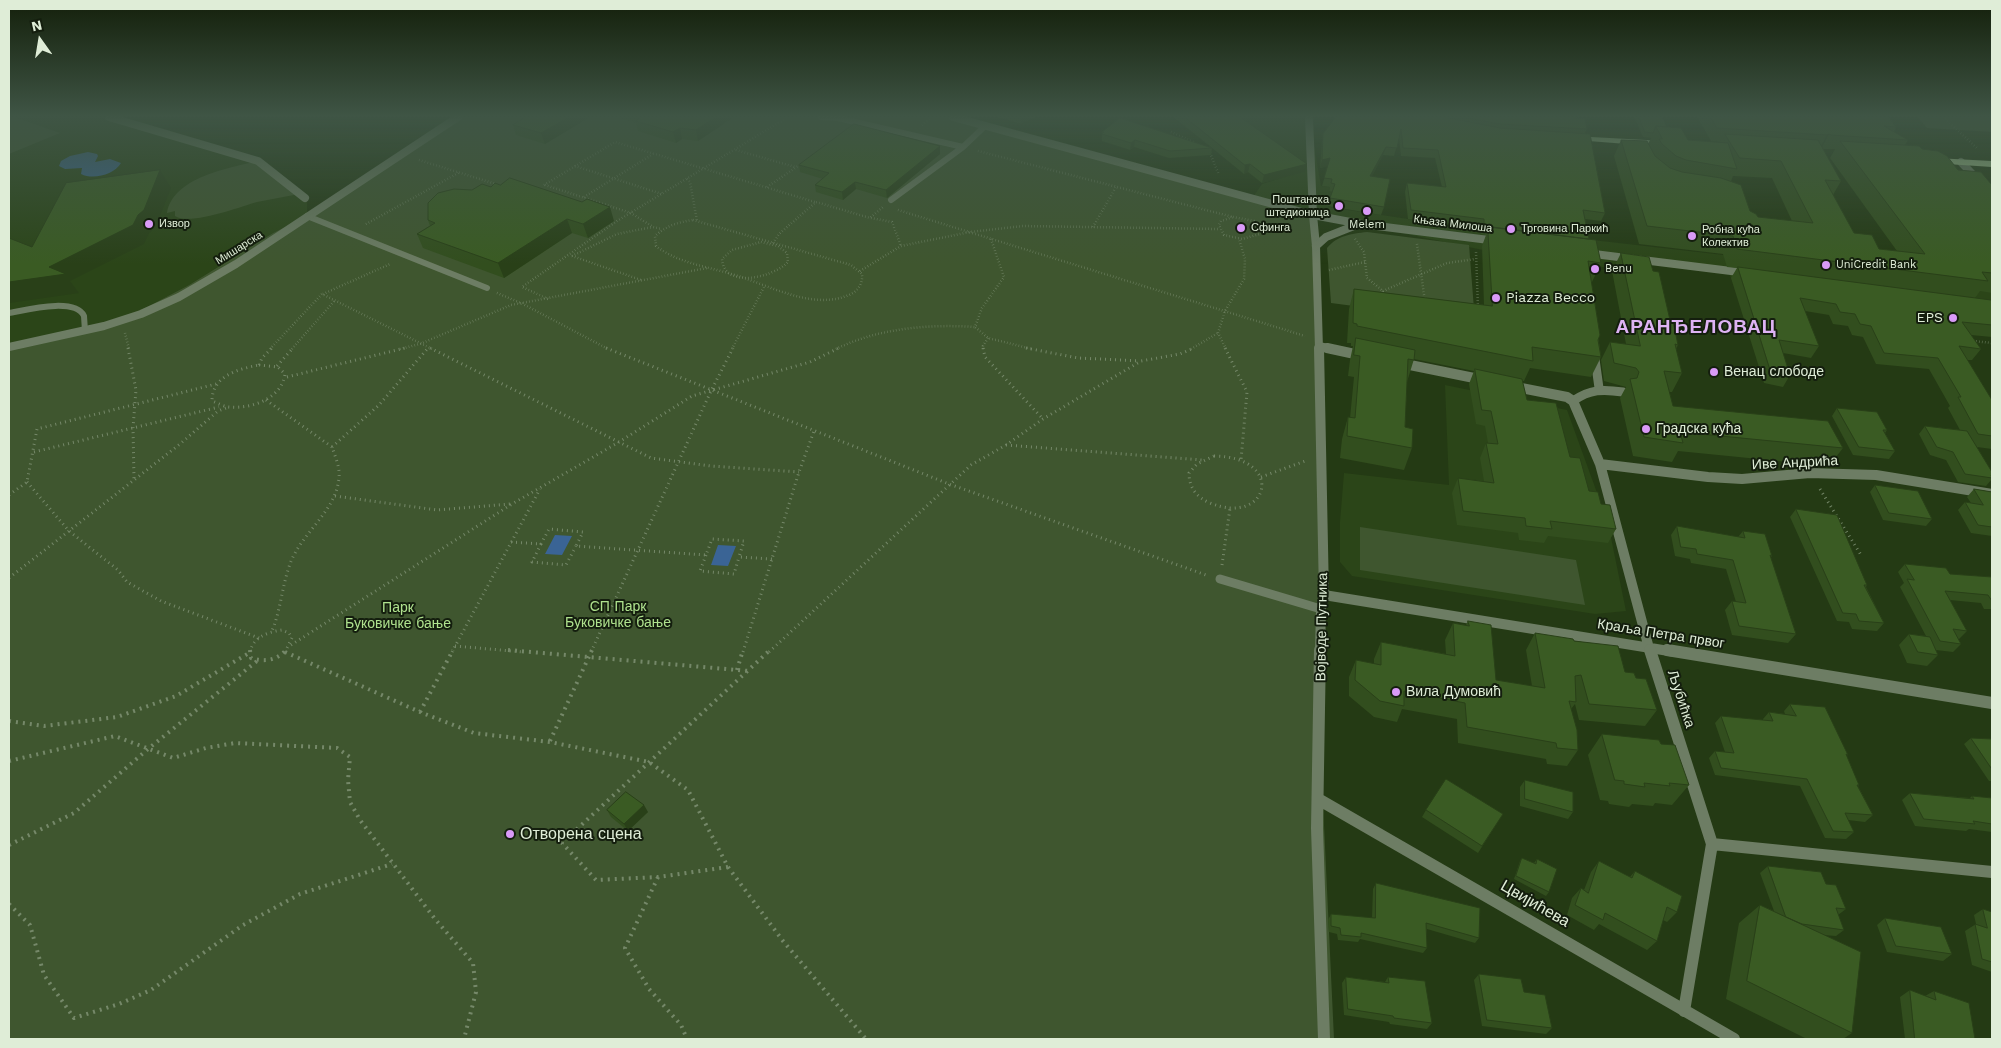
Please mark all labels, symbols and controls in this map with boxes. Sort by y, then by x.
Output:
north arrow [15,15,65,65]
text: N [30,16,43,34]
place label: Поштанска штедионица [1266,193,1329,219]
marker: Поштанска штедионица [1333,200,1345,212]
marker: Melem [1361,205,1373,217]
street label: Књаза Милоша [1413,213,1493,235]
place label: Извор [159,217,190,231]
marker: Извор [143,218,155,230]
place label: Melem [1349,218,1385,232]
place label: Сфинга [1251,221,1290,235]
marker: Сфинга [1235,222,1247,234]
place label: Трговина Паркић [1521,222,1608,236]
marker: Трговина Паркић [1505,223,1517,235]
place label: Робна кућа Колектив [1702,223,1760,249]
street label: Мишарска [213,228,265,268]
marker: Робна кућа Колектив [1686,230,1698,242]
place label: UniCredit Bank [1836,258,1916,272]
marker: UniCredit Bank [1820,259,1832,271]
place label: Benu [1605,262,1632,276]
marker: Benu [1589,263,1601,275]
place label: Piazza Becco [1506,290,1595,306]
marker: Piazza Becco [1490,292,1502,304]
place label: EPS [1917,310,1943,326]
marker: EPS [1947,312,1959,324]
district label: АРАНЂЕЛОВАЦ [1614,316,1778,338]
place label: Венац слободе [1724,364,1824,380]
marker: Венац слободе [1708,366,1720,378]
place label: Градска кућа [1656,421,1741,437]
marker: Градска кућа [1640,423,1652,435]
street label: Иве Андрића [1751,452,1839,474]
street label: Војводе Путника [1313,572,1331,682]
park label: СП Парк Буковичке бање [565,599,671,632]
park label: Парк Буковичке бање [345,600,451,632]
street label: Краља Петра првог [1596,616,1726,652]
street label: Љубићка [1664,668,1698,730]
place label: Вила Думовић [1406,684,1501,700]
marker: Вила Думовић [1390,686,1402,698]
place label: Отворена сцена [520,824,642,844]
marker: Отворена сцена [504,828,516,840]
street label: Цвијићева [1497,876,1573,932]

